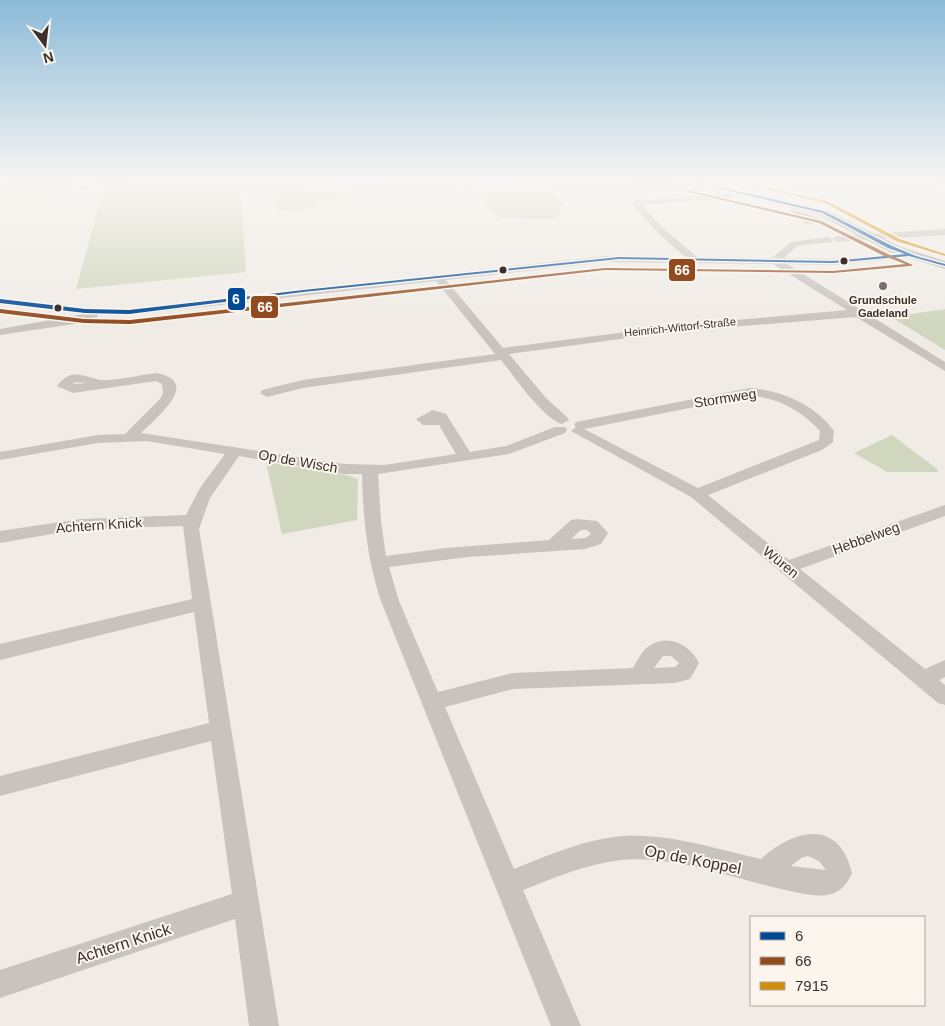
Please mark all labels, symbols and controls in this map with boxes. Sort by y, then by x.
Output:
north arrow [20,20,70,70]
text: N [41,49,55,67]
unlabelled marker [839,256,849,266]
line badge: 66 [668,258,696,282]
text: 66 [674,262,690,278]
unlabelled marker [498,265,508,275]
marker: Grundschule Gadeland [877,280,889,292]
line badge: 6 [227,287,246,311]
text: 6 [232,291,240,307]
place label: Grundschule Gadeland [849,294,917,319]
line badge: 66 [250,295,279,319]
text: 66 [257,299,273,315]
unlabelled marker [53,303,63,313]
street label: Heinrich-Wittorf-Straße [623,315,737,339]
street label: Stormweg [693,385,757,411]
street label: Op de Wisch [257,446,339,476]
street label: Achtern Knick [55,514,144,536]
street label: Hebbelweg [830,519,902,557]
street label: Würen [760,543,802,581]
street label: Op de Koppel [643,842,743,877]
legend [750,916,925,1006]
street label: Achtern Knick [74,920,174,967]
text: 6 [795,927,803,944]
text: 66 [795,952,812,969]
text: 7915 [795,977,828,994]

